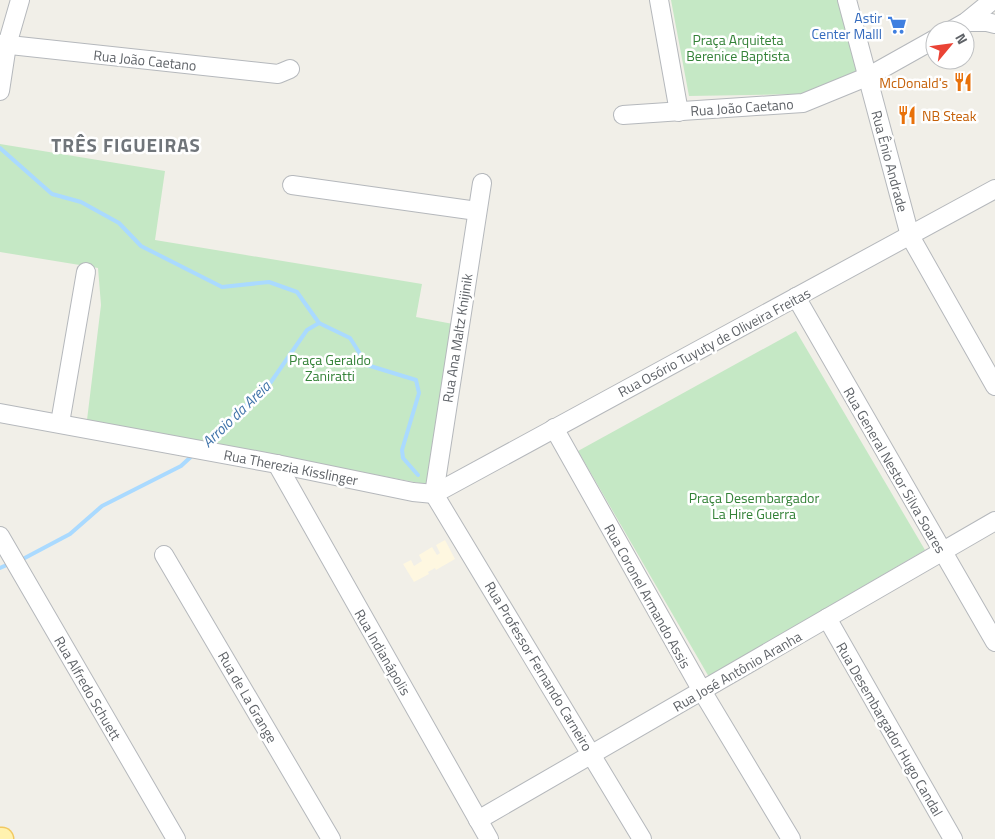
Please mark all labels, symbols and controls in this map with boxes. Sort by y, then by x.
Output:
place label: Astir Center Malll [812,7,882,44]
supermarket icon: Astir Center Malll [886,14,908,36]
north arrow [925,20,975,70]
park label: Praça Arquiteta Berenice Baptista [686,29,790,66]
text: N [950,29,973,48]
street label: Rua João Caetano [92,44,198,76]
restaurant icon: McDonald's [952,71,974,93]
place label: McDonald's [879,72,948,93]
street label: Rua João Caetano [690,93,794,121]
restaurant icon: NB Steak [896,104,918,126]
place label: NB Steak [922,105,977,126]
street label: Rua Ênio Andrade [866,108,914,214]
district label: TRÊS FIGUEIRAS [51,130,201,159]
street label: Rua Ana Maltz Knijinik [436,272,478,404]
street label: Rua Osório Tuyuty de Oliveira Freitas [614,282,814,402]
park label: Praça Geraldo Zaniratti [289,349,371,386]
water label: Arroio da Areia [197,374,277,453]
street label: Rua General Nestor Silva Soares [839,383,951,557]
street label: Rua Therezia Kisslinger [222,444,360,490]
park label: Praça Desembargador La Hire Guerra [689,487,820,524]
street label: Rua Coronel Armando Assis [599,520,697,672]
street label: Rua Professor Fernando Carneiro [480,577,598,755]
street label: Rua Indianápolis [350,605,416,699]
street label: Rua José Antônio Aranha [669,626,805,716]
street label: Rua Alfredo Schuett [50,632,127,744]
street label: Rua Desembargador Hugo Candal [831,638,949,820]
street label: Rua de La Grange [213,647,283,747]

